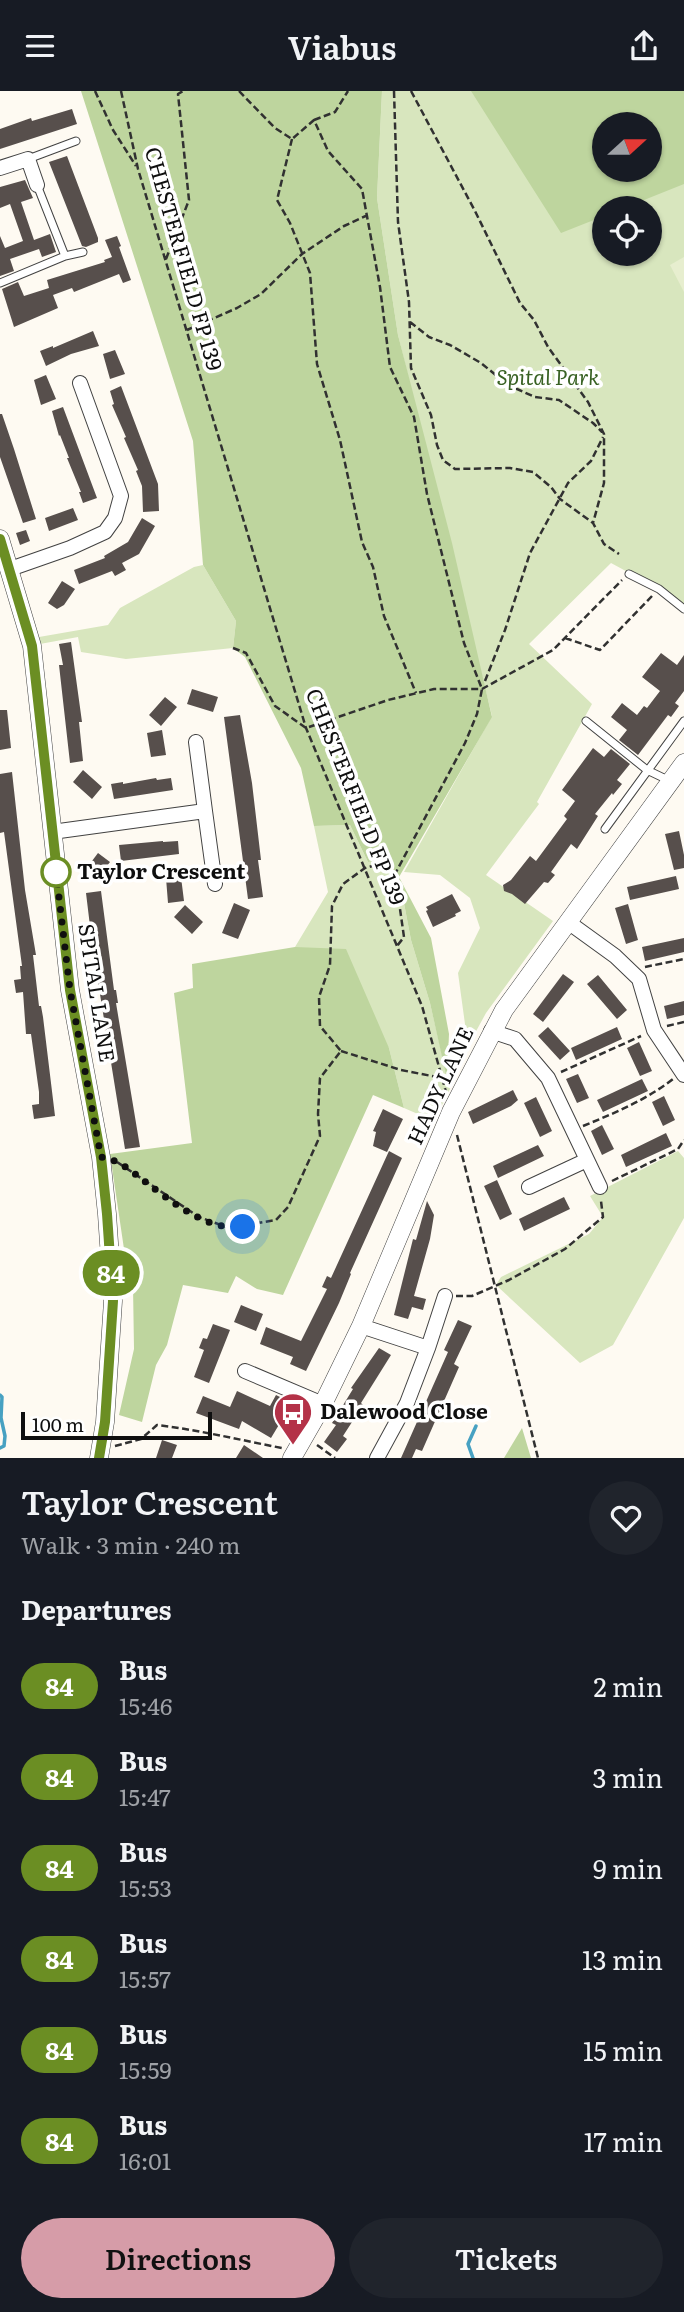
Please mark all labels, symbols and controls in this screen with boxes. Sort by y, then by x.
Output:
text: Viabus [288,22,396,70]
icon: menu [21,27,59,65]
icon: share [625,27,663,65]
north arrow [592,112,662,182]
map controls [592,112,662,266]
street label: CHESTERFIELD FP 139 [139,143,232,374]
button: locate [592,196,662,266]
park label: Spital Park [497,360,600,391]
street label: CHESTERFIELD FP 139 [300,683,415,909]
place label: Taylor Crescent [77,854,246,885]
marker: Taylor Crescent [41,857,71,887]
street label: SPITAL LANE [72,921,125,1064]
street label: HADY LANE [398,1021,480,1149]
your location [225,1209,260,1244]
line badge: 84 [80,1250,142,1296]
text: 84 [97,1255,125,1290]
bus stop icon: Dalewood Close [272,1391,314,1446]
place label: Dalewood Close [320,1394,488,1425]
scale bar [21,1409,212,1441]
text: 100 m [32,1410,84,1438]
text: Taylor Crescent [21,1476,278,1525]
button: heart [589,1481,663,1555]
text: Walk · 3 min · 240 m [21,1527,240,1561]
text: Departures [21,1589,172,1628]
text: Bus [119,1649,167,1688]
text: 2 min [594,1666,663,1705]
text: 84 [45,1668,74,1703]
text: 15:46 [119,1688,172,1722]
text: Bus [119,1740,167,1779]
text: 3 min [593,1757,663,1796]
text: 84 [45,1759,74,1794]
text: 15:47 [119,1779,171,1813]
text: Bus [119,1831,167,1870]
text: 9 min [593,1848,663,1887]
text: 84 [45,1850,74,1885]
text: 15:53 [119,1870,172,1904]
text: Bus [119,1922,167,1961]
text: 13 min [582,1939,663,1978]
text: 84 [45,1941,74,1976]
text: 15:57 [119,1961,171,1995]
text: Bus [119,2013,167,2052]
text: 15 min [583,2030,663,2069]
text: 84 [45,2032,74,2067]
text: 15:59 [119,2052,171,2086]
text: Bus [119,2104,167,2143]
text: 17 min [584,2121,663,2160]
text: 84 [45,2123,74,2158]
text: 16:01 [119,2143,171,2177]
button: Directions [21,2218,335,2298]
button: Tickets [349,2218,663,2298]

